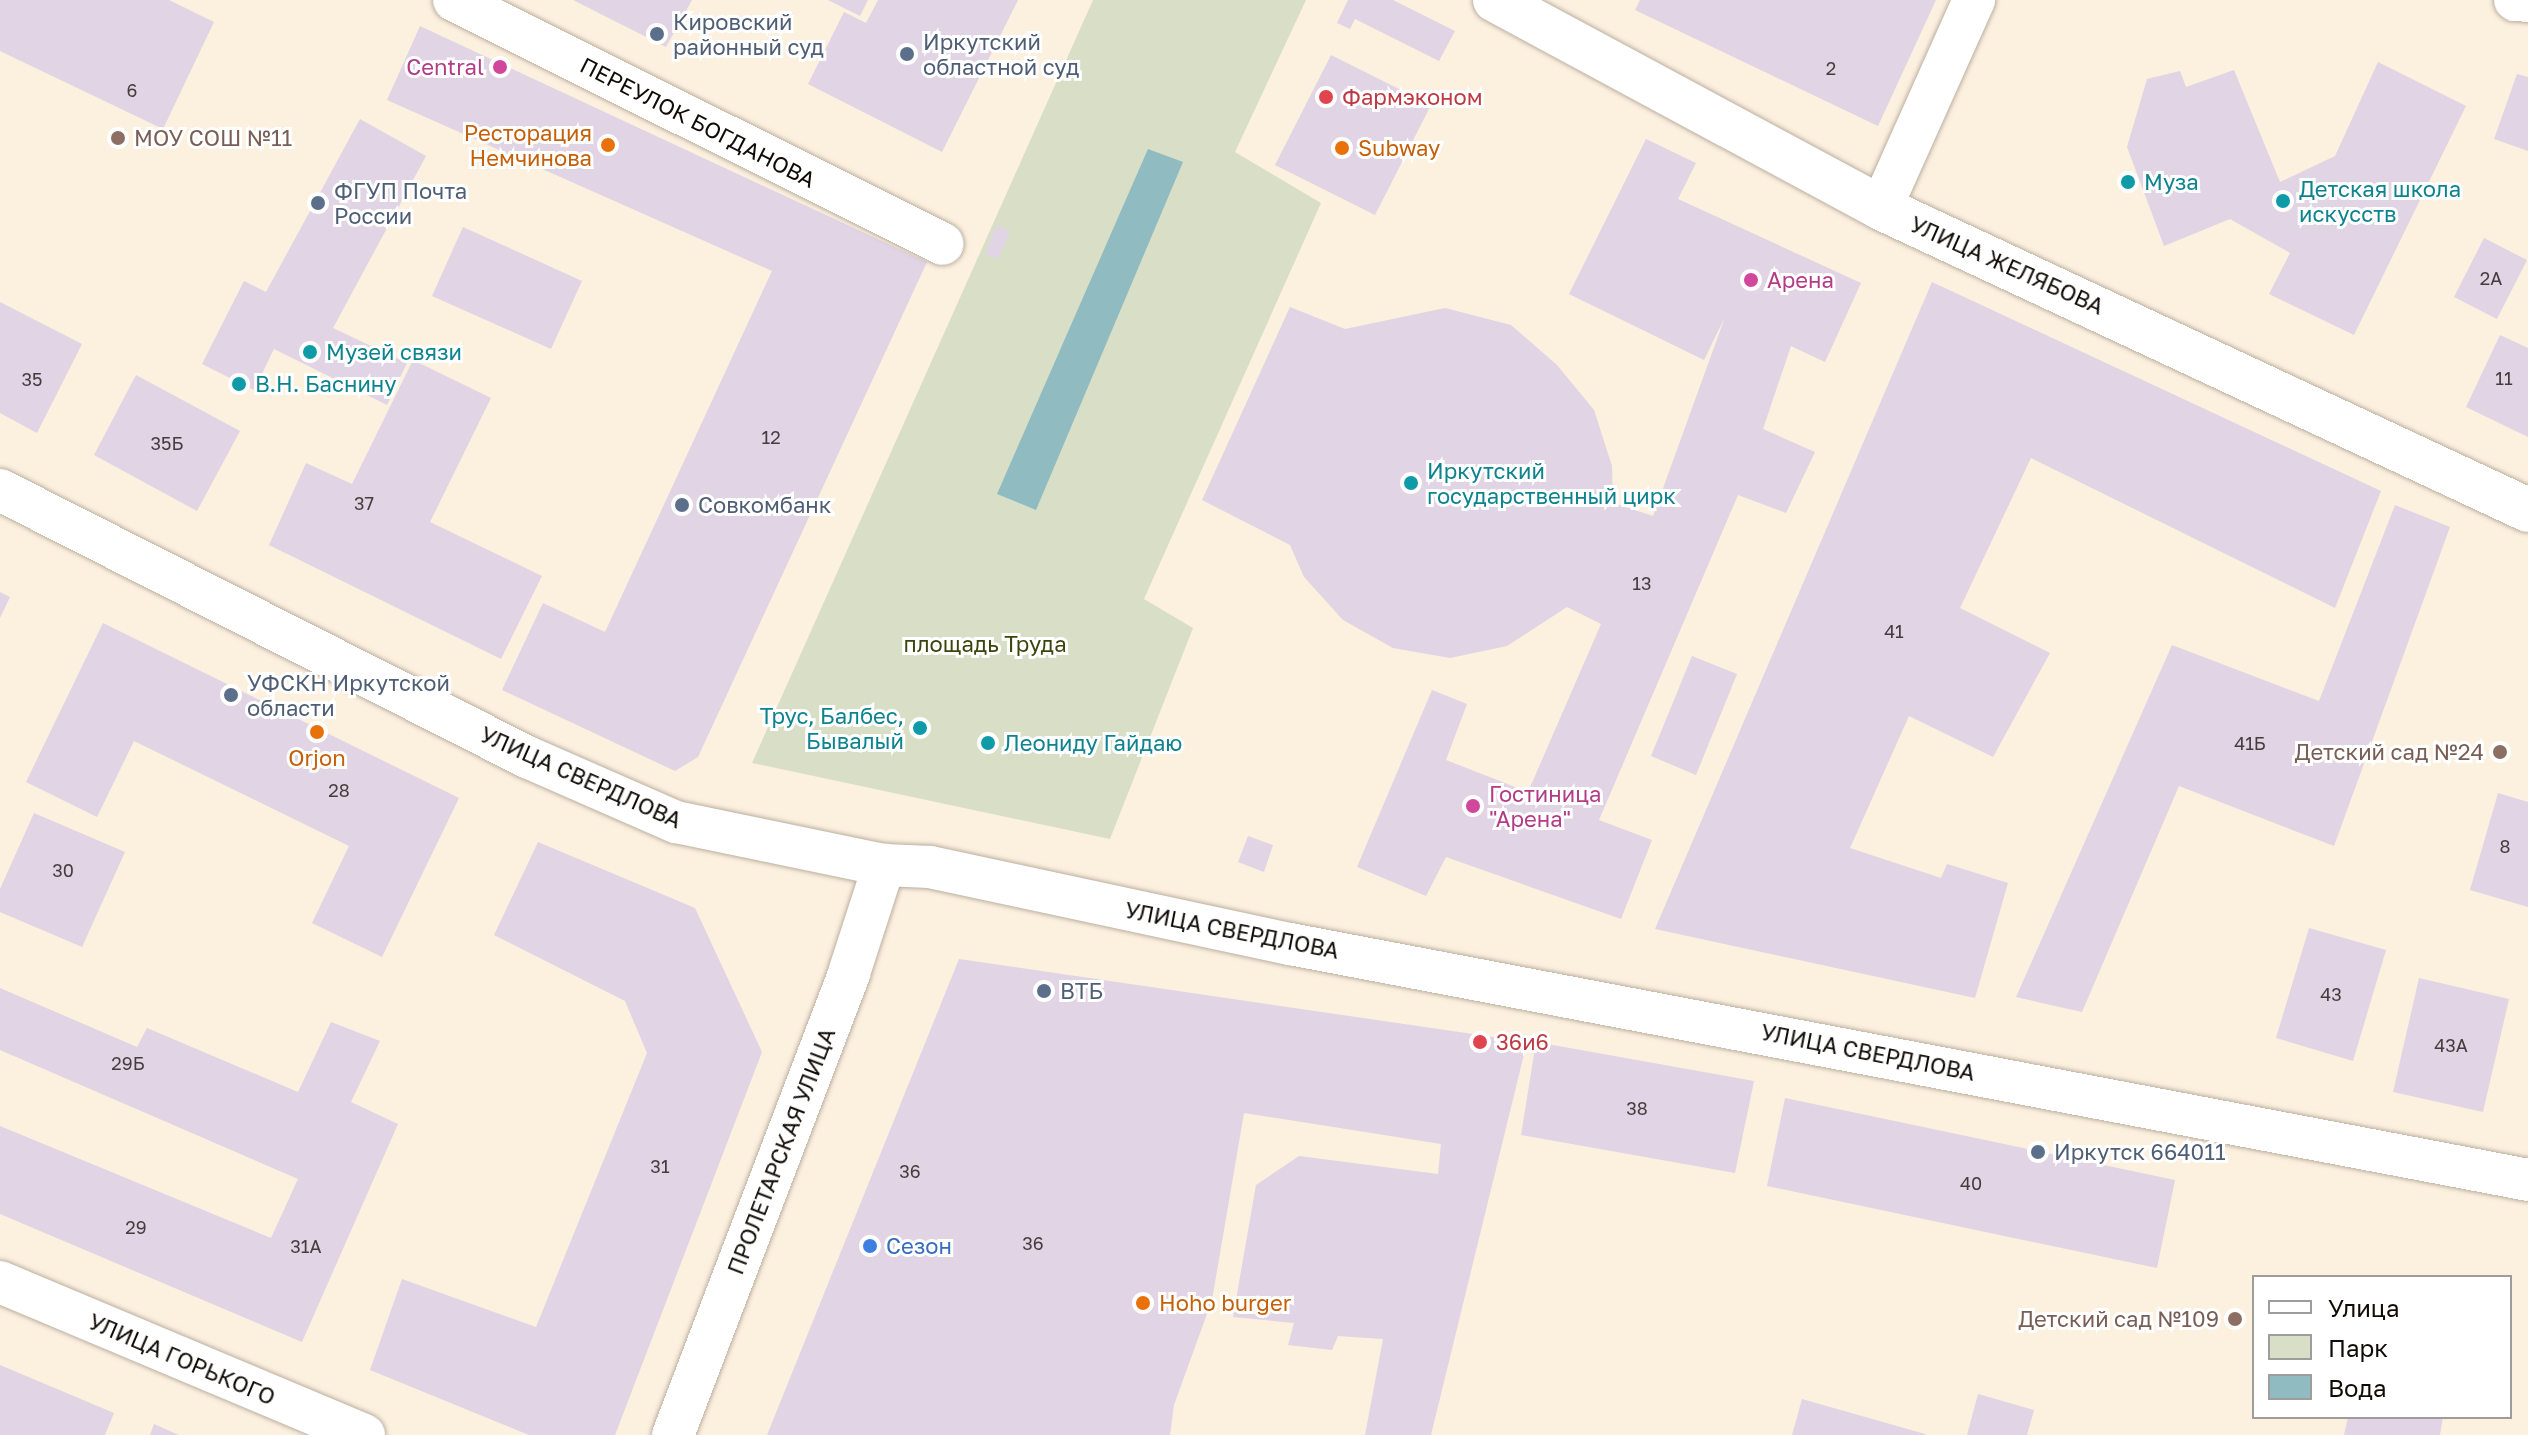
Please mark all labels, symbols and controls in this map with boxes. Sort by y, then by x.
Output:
place label: Кировский районный суд [673,8,824,60]
marker: Кировский районный суд [648,25,666,43]
place label: Иркутский областной суд [923,28,1079,80]
marker: Иркутский областной суд [898,45,916,63]
street label: ПЕРЕУЛОК БОГДАНОВА [576,51,820,193]
place label: Central [406,54,484,80]
house number: 2 [1826,57,1836,79]
marker: Central [491,58,509,76]
house number: 6 [127,79,137,101]
place label: Фармэконом [1342,84,1483,110]
marker: Фармэконом [1317,88,1335,106]
place label: Ресторация Немчинова [464,119,592,170]
place label: МОУ СОШ №11 [134,125,292,151]
marker: МОУ СОШ №11 [109,129,127,147]
place label: Subway [1358,135,1440,161]
marker: Ресторация Немчинова [599,136,617,154]
marker: Subway [1333,139,1351,157]
place label: Муза [2144,169,2199,195]
marker: Муза [2119,173,2137,191]
place label: Детская школа искусств [2299,175,2461,226]
place label: ФГУП Почта России [334,177,467,228]
marker: Детская школа искусств [2274,192,2292,210]
marker: ФГУП Почта России [309,194,327,212]
street label: УЛИЦА ЖЕЛЯБОВА [1906,210,2108,320]
place label: Арена [1767,267,1834,293]
house number: 2А [2480,267,2502,289]
marker: Арена [1742,271,1760,289]
place label: Музей связи [326,339,462,365]
marker: Музей связи [301,343,319,361]
house number: 11 [2495,367,2513,389]
house number: 35 [22,368,42,390]
place label: В.Н. Баснину [255,371,397,397]
marker: В.Н. Баснину [230,375,248,393]
house number: 12 [761,426,781,448]
house number: 35Б [151,432,183,454]
place label: Иркутский государственный цирк [1427,457,1676,508]
marker: Иркутский государственный цирк [1402,474,1420,492]
house number: 37 [354,492,374,514]
place label: Совкомбанк [698,492,831,518]
marker: Совкомбанк [673,496,691,514]
house number: 13 [1632,572,1652,594]
house number: 41 [1884,620,1904,642]
park label: площадь Труда [903,631,1067,657]
place label: УФСКН Иркутской области [247,669,450,720]
marker: УФСКН Иркутской области [222,686,240,704]
place label: Трус, Балбес, Бывалый [760,702,904,754]
marker: Трус, Балбес, Бывалый [911,719,929,737]
street label: УЛИЦА СВЕРДЛОВА [476,721,686,833]
marker: Orjon [308,723,326,741]
place label: Леониду Гайдаю [1004,730,1182,756]
house number: 41Б [2234,732,2266,754]
marker: Леониду Гайдаю [979,734,997,752]
place label: Детский сад №24 [2295,739,2484,765]
marker: Детский сад №24 [2491,743,2509,761]
place label: Orjon [288,745,346,771]
house number: 28 [328,779,350,801]
place label: Гостиница "Арена" [1489,780,1601,832]
marker: Гостиница "Арена" [1464,797,1482,815]
house number: 8 [2500,835,2510,857]
house number: 30 [52,859,74,881]
street label: УЛИЦА СВЕРДЛОВА [1123,896,1341,964]
place label: ВТБ [1060,978,1103,1004]
marker: ВТБ [1035,982,1053,1000]
house number: 43 [2320,983,2342,1005]
street label: УЛИЦА СВЕРДЛОВА [1759,1018,1977,1086]
street label: ПРОЛЕТАРСКАЯ УЛИЦА [722,1024,840,1278]
place label: 36и6 [1496,1029,1549,1055]
marker: 36и6 [1471,1033,1489,1051]
house number: 43А [2434,1034,2468,1056]
house number: 29Б [111,1052,145,1074]
house number: 38 [1626,1097,1648,1119]
place label: Иркутск 664011 [2054,1139,2226,1165]
marker: Иркутск 664011 [2029,1143,2047,1161]
house number: 31 [650,1155,670,1177]
house number: 36 [899,1160,921,1182]
house number: 40 [1960,1172,1982,1194]
house number: 29 [125,1216,147,1238]
house number: 36 [1022,1232,1044,1254]
place label: Сезон [886,1233,952,1259]
house number: 31А [290,1235,322,1257]
marker: Сезон [861,1237,879,1255]
legend [2252,1275,2512,1419]
place label: Hoho burger [1159,1290,1291,1316]
text: Улица [2328,1293,2400,1322]
marker: Hoho burger [1134,1294,1152,1312]
place label: Детский сад №109 [2018,1306,2219,1332]
street label: УЛИЦА ГОРЬКОГО [85,1308,279,1410]
marker: Детский сад №109 [2226,1310,2244,1328]
text: Парк [2328,1333,2388,1362]
text: Вода [2328,1373,2387,1402]

